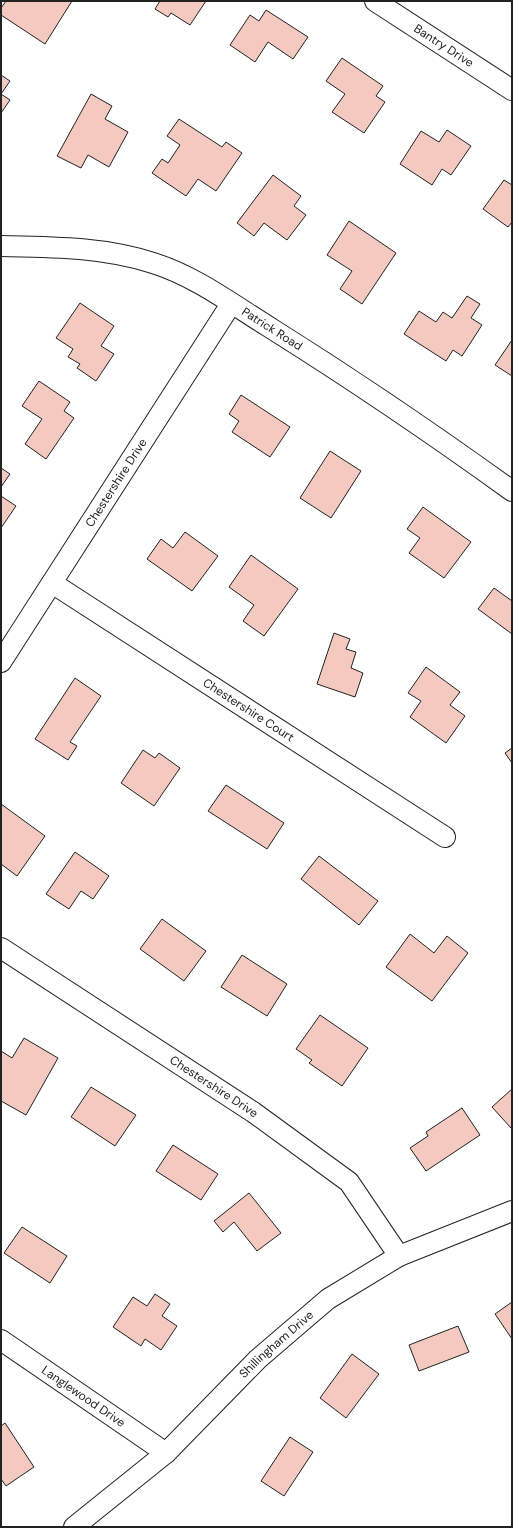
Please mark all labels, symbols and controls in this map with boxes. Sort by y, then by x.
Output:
street label: Bantry Drive [411,20,477,71]
street label: Patrick Road [239,304,306,354]
street label: Chestershire Drive [82,435,151,530]
street label: Chestershire Court [200,675,298,746]
street label: Chestershire Drive [167,1052,262,1121]
street label: Shillingham Drive [236,1307,317,1382]
street label: Langlewood Drive [39,1362,129,1431]

